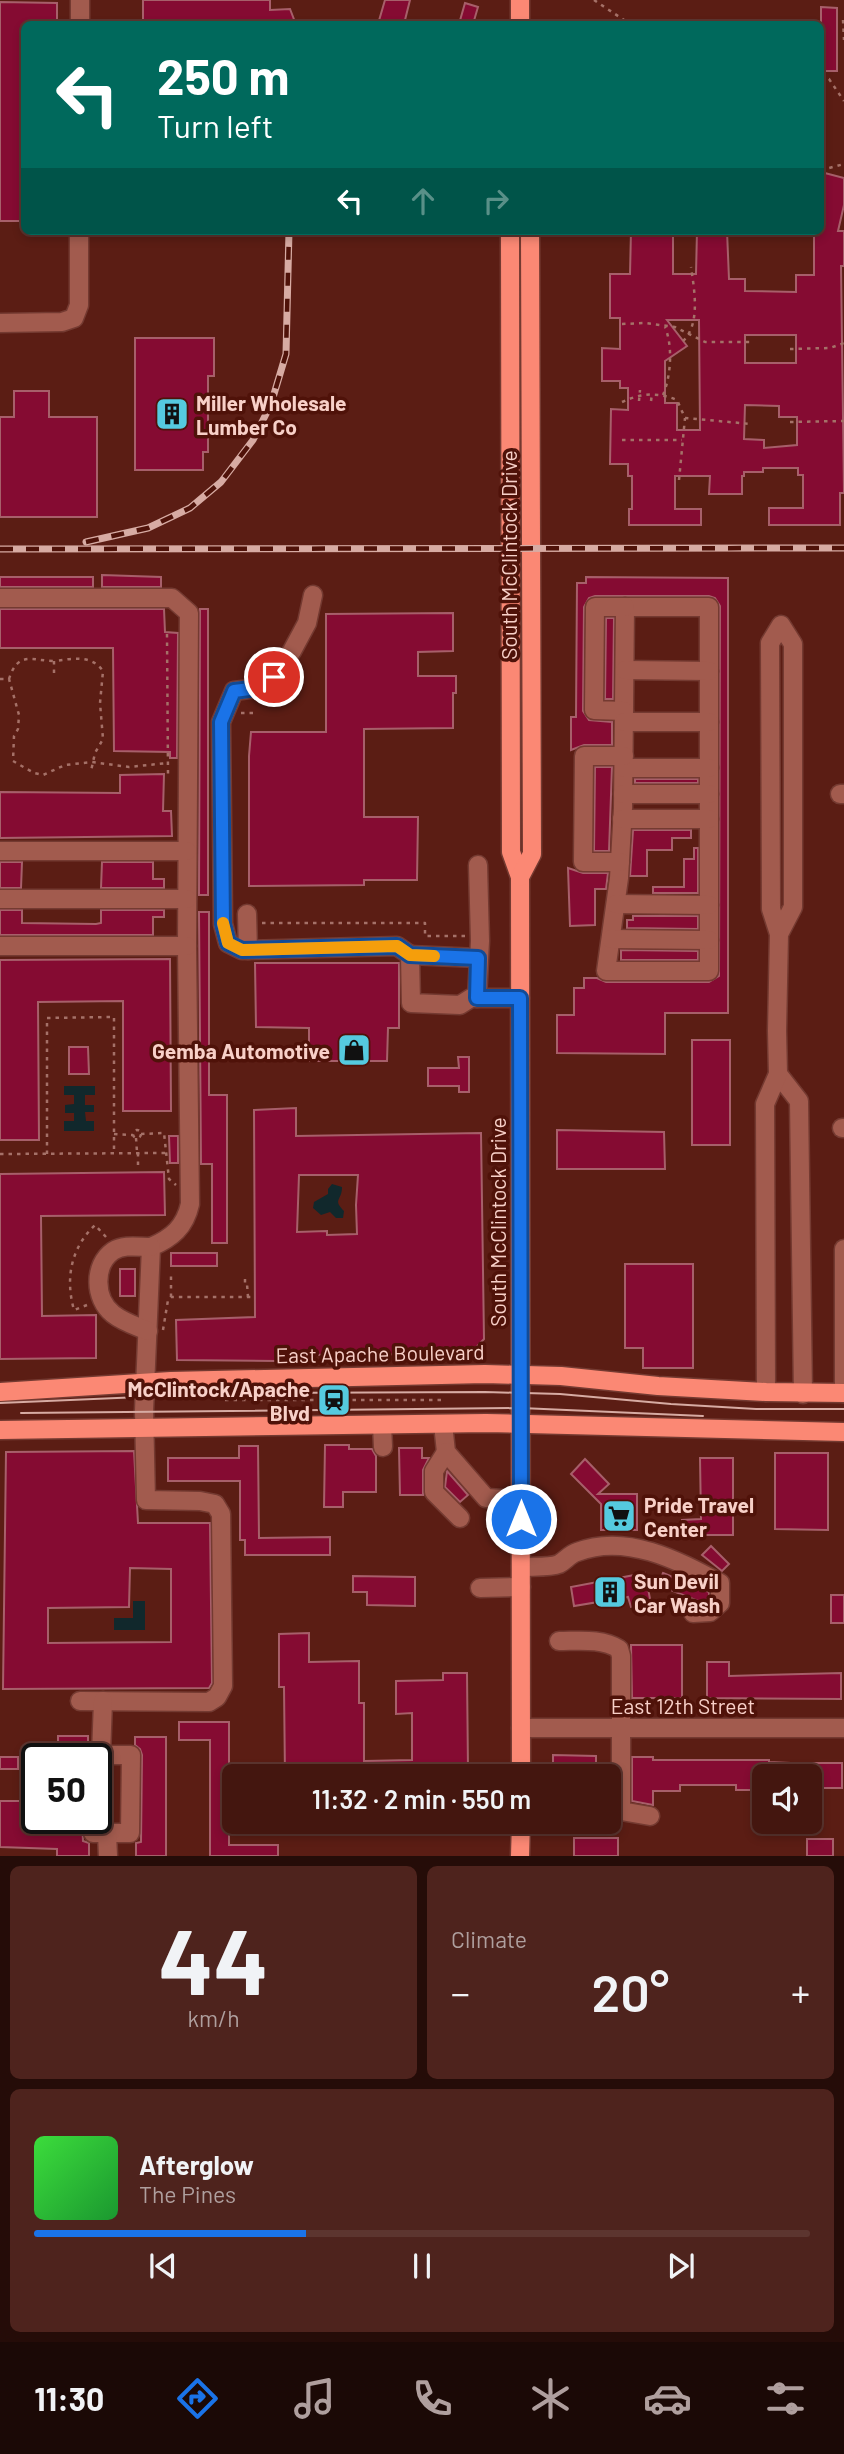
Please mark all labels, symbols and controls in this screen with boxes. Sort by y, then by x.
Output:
text: 250 m [157,46,290,105]
icon: left [42,49,133,140]
text: Turn left [157,106,274,144]
icon: left [331,182,369,220]
icon: ahead [404,182,442,220]
icon: right [477,182,515,220]
place label: Miller Wholesale Lumber Co [196,390,347,439]
building icon: Miller Wholesale Lumber Co [153,395,191,433]
street label: South McClintock Drive [496,450,521,660]
pin [244,647,304,707]
icon: arrive [255,658,293,696]
shop icon: Gemba Automotive [335,1031,373,1069]
place label: Gemba Automotive [152,1038,330,1063]
street label: South McClintock Drive [485,1117,510,1327]
street label: East Apache Boulevard [275,1339,485,1367]
place label: McClintock/Apache Blvd [128,1376,310,1425]
station icon: McClintock/Apache Blvd [315,1381,353,1419]
position arrow [484,1482,558,1556]
place label: Pride Travel Center [644,1492,754,1541]
supermarket icon: Pride Travel Center [600,1497,638,1535]
place label: Sun Devil Car Wash [634,1568,720,1617]
building icon: Sun Devil Car Wash [591,1573,629,1611]
street label: East 12th Street [611,1693,755,1718]
speed limit sign: 50 [21,1743,112,1834]
map controls [752,1764,822,1834]
button: sound [752,1764,822,1834]
text: 11:32 · 2 min · 550 m [312,1783,531,1814]
text: 44 [158,1904,269,2013]
text: Climate [451,1925,527,1953]
text: 20° [592,1960,669,2022]
text: − [451,1969,470,2015]
text: + [791,1969,810,2015]
text: km/h [187,2004,240,2032]
text: Afterglow [139,2149,254,2180]
text: The Pines [139,2180,236,2208]
icon: previous [144,2247,182,2285]
icon: pause [403,2247,441,2285]
icon: next [662,2247,700,2285]
icon: directions [173,2374,222,2423]
icon: music [290,2374,339,2423]
icon: phone [408,2374,457,2423]
icon: climate [526,2374,575,2423]
icon: car [643,2374,692,2423]
icon: filters [761,2374,810,2423]
text: 11:30 [34,2379,104,2417]

